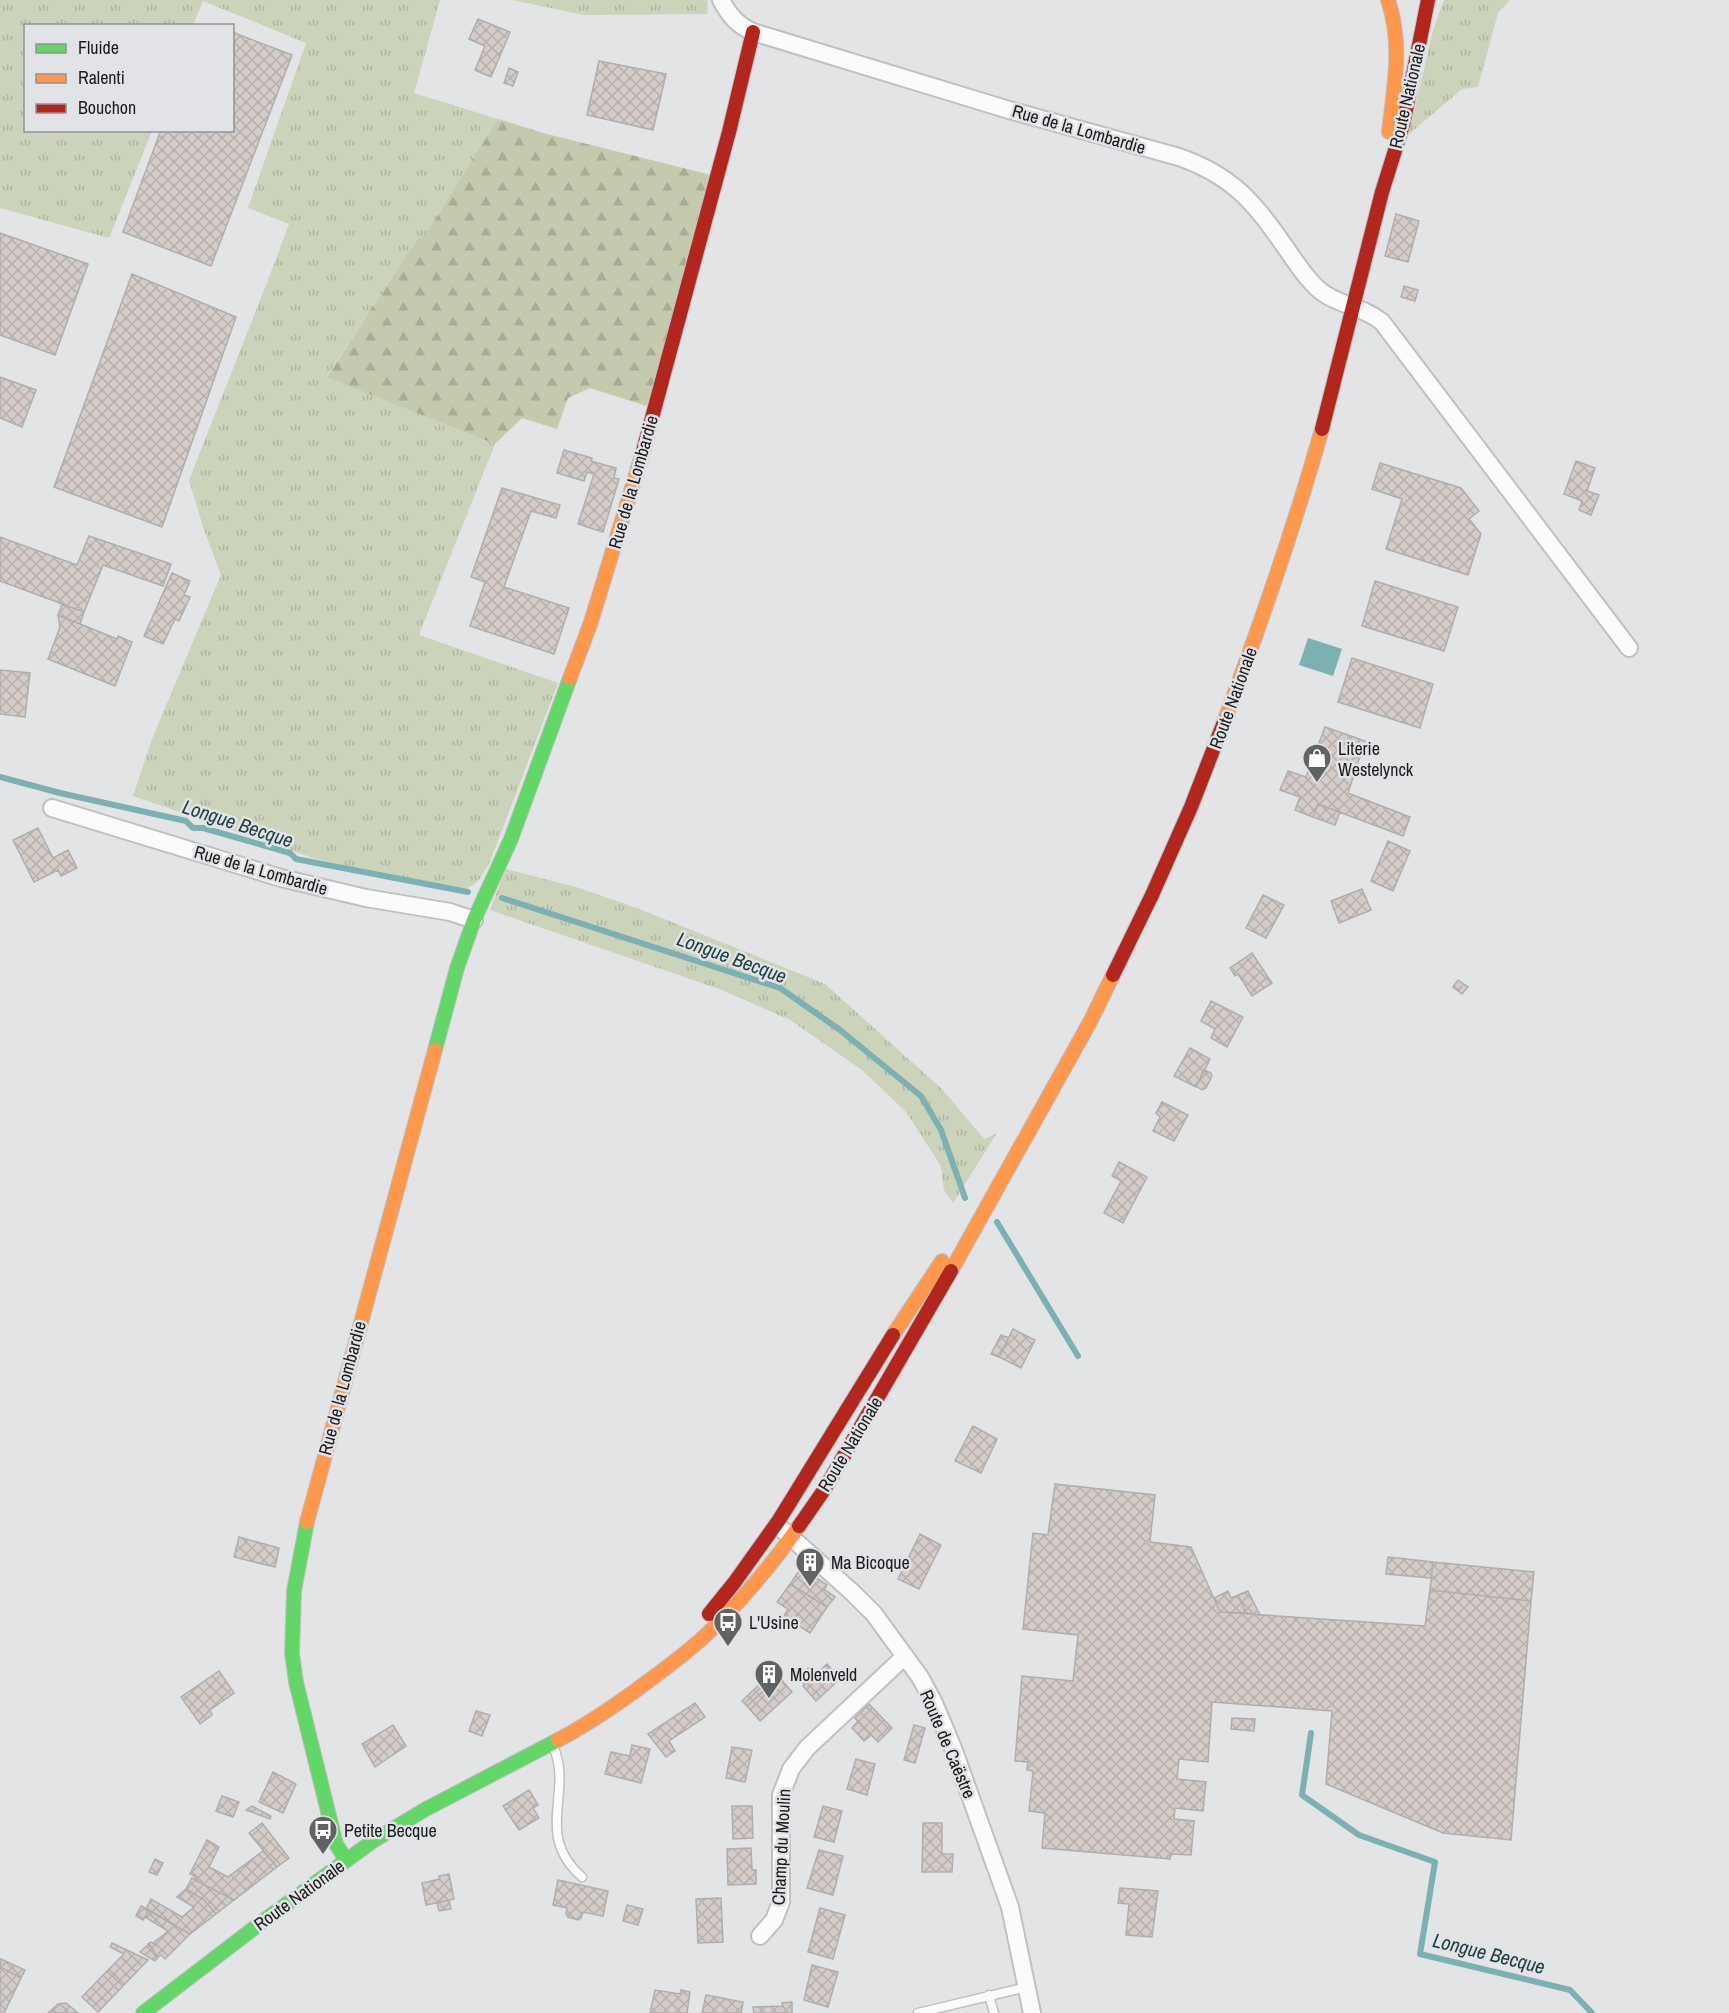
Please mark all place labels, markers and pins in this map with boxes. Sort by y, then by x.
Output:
place label: Literie Westelynck [1338,736,1414,782]
shop icon: Literie Westelynck [1301,742,1333,784]
building icon: Ma Bicoque [794,1546,826,1588]
place label: Ma Bicoque [831,1550,910,1575]
bus stop icon: L'Usine [712,1606,744,1648]
place label: L'Usine [749,1610,799,1635]
building icon: Molenveld [753,1658,785,1700]
place label: Molenveld [790,1662,857,1687]
bus stop icon: Petite Becque [307,1814,339,1856]
place label: Petite Becque [344,1818,437,1843]

